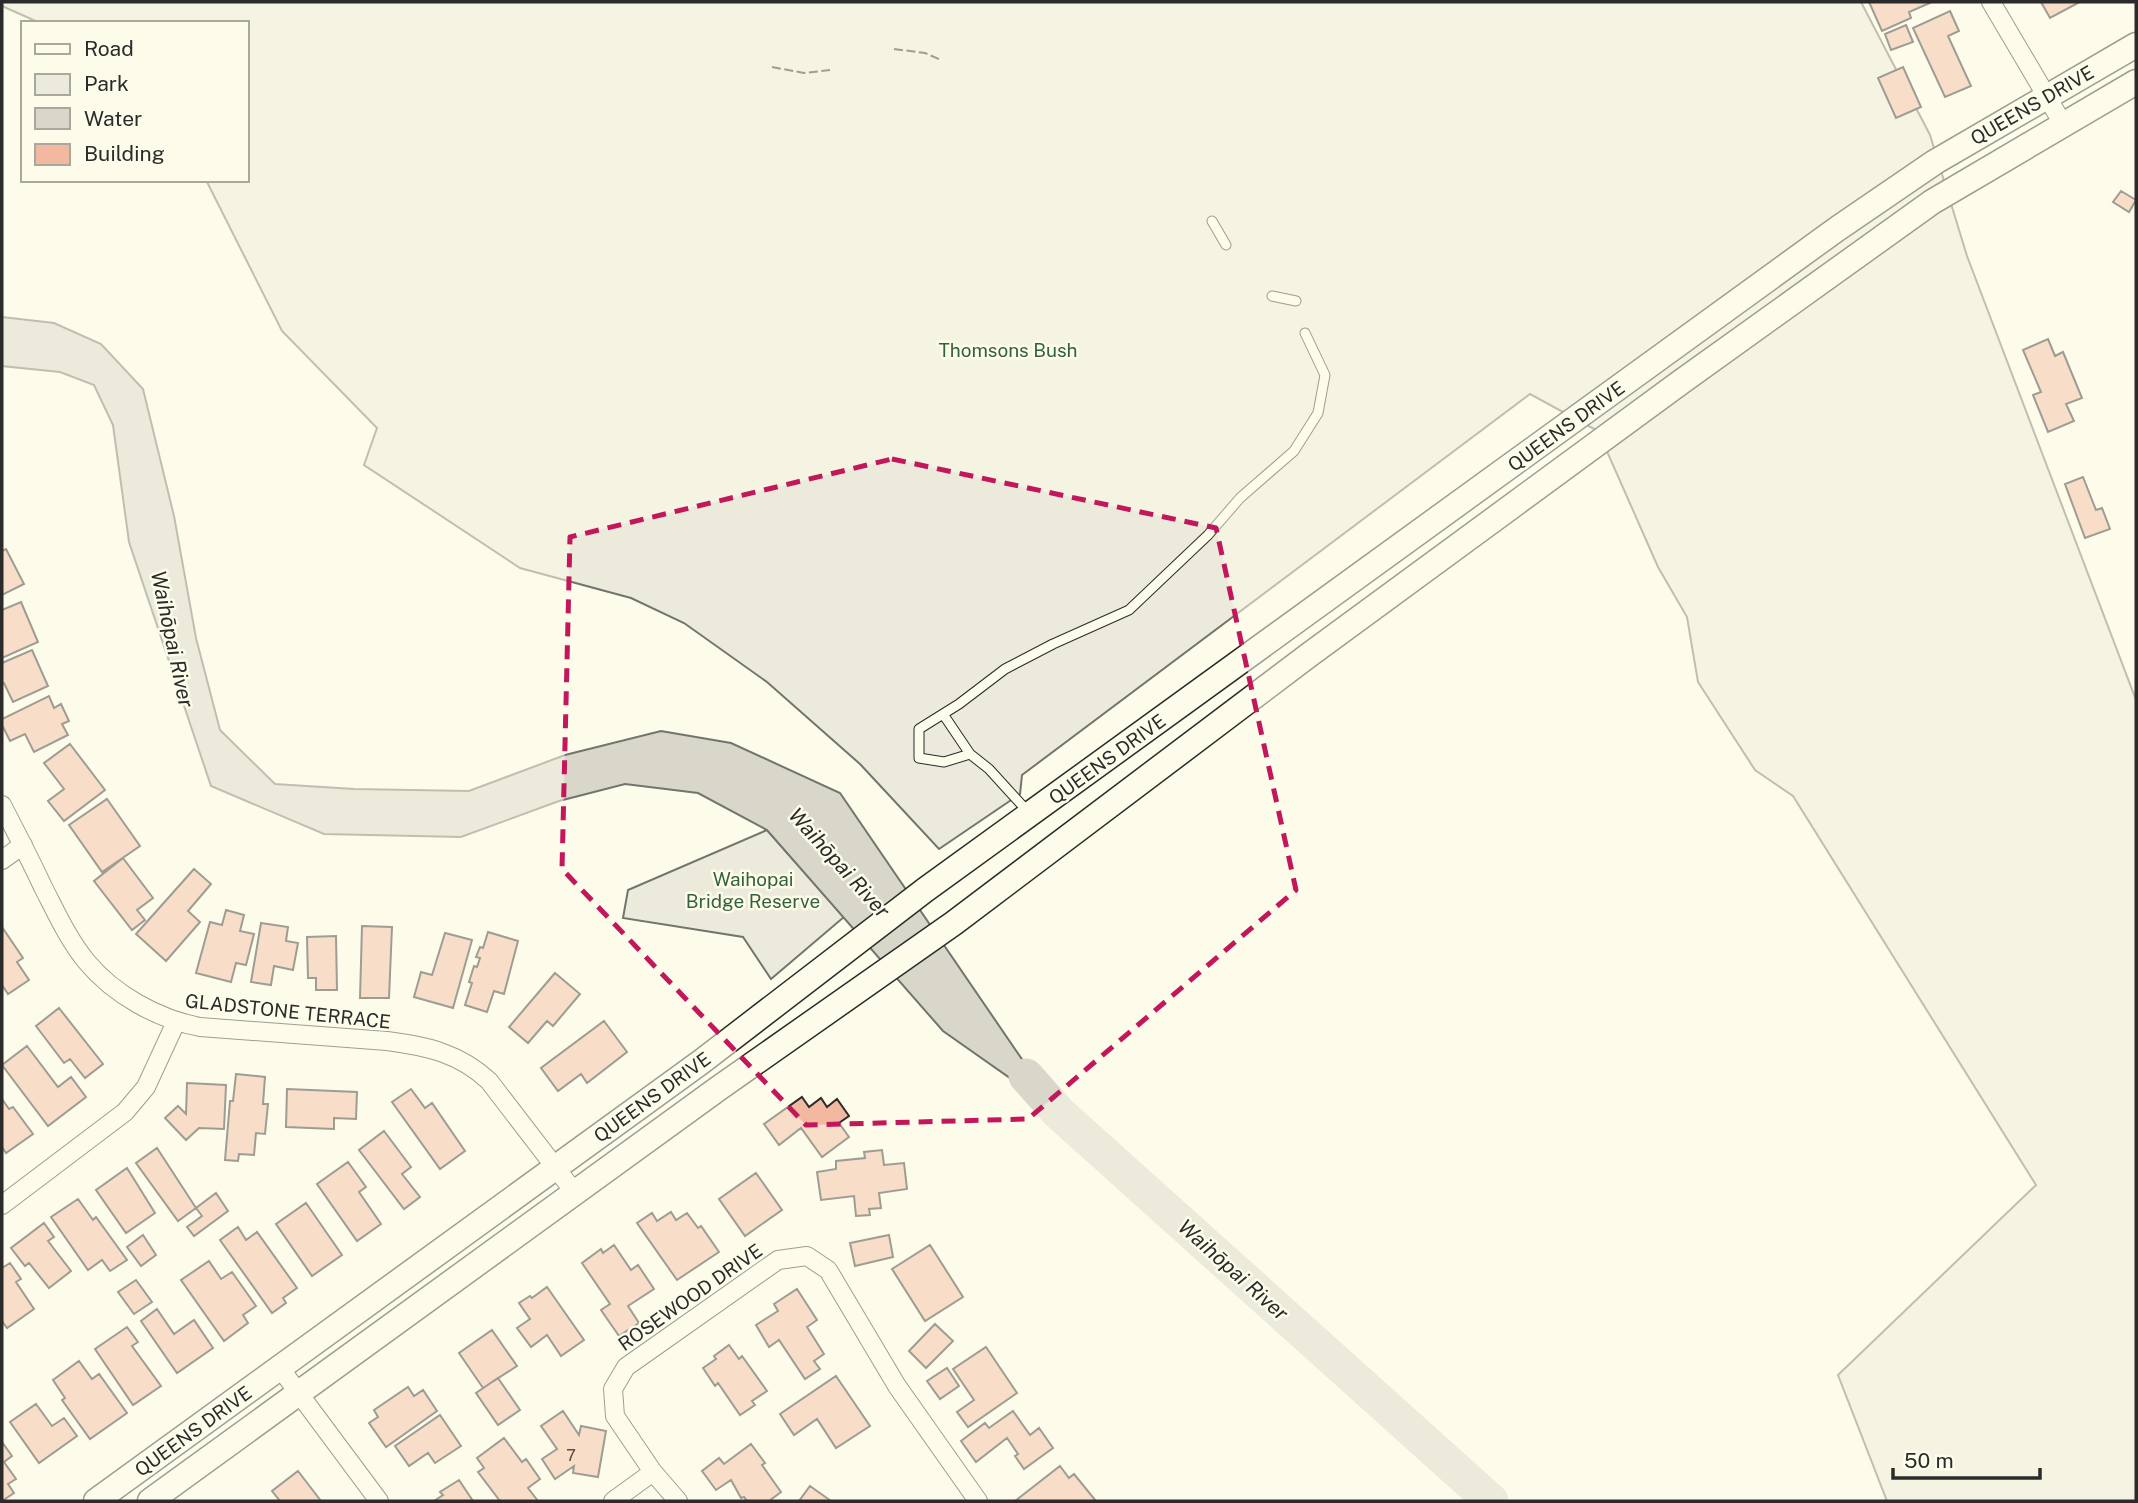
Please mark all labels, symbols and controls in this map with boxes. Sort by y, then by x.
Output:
legend [21,21,248,182]
text: Road [84,36,134,61]
street label: QUEENS DRIVE [1966,61,2098,149]
text: Park [84,71,129,96]
text: Water [84,106,142,131]
text: Building [84,141,165,166]
park label: Thomsons Bush [938,339,1078,361]
street label: QUEENS DRIVE [1503,376,1629,476]
water label: Waihōpai River [146,568,199,711]
street label: QUEENS DRIVE [1044,709,1170,809]
water label: Waihōpai River [784,803,896,924]
park label: Waihopai Bridge Reserve [686,868,820,912]
street label: GLADSTONE TERRACE [184,989,392,1033]
street label: QUEENS DRIVE [589,1047,715,1147]
water label: Waihōpai River [1173,1214,1294,1326]
street label: ROSEWOOD DRIVE [614,1239,766,1355]
street label: QUEENS DRIVE [130,1381,256,1481]
scale bar [1893,1436,2040,1480]
house number: 7 [566,1446,576,1465]
text: 50 m [1904,1448,1954,1473]

